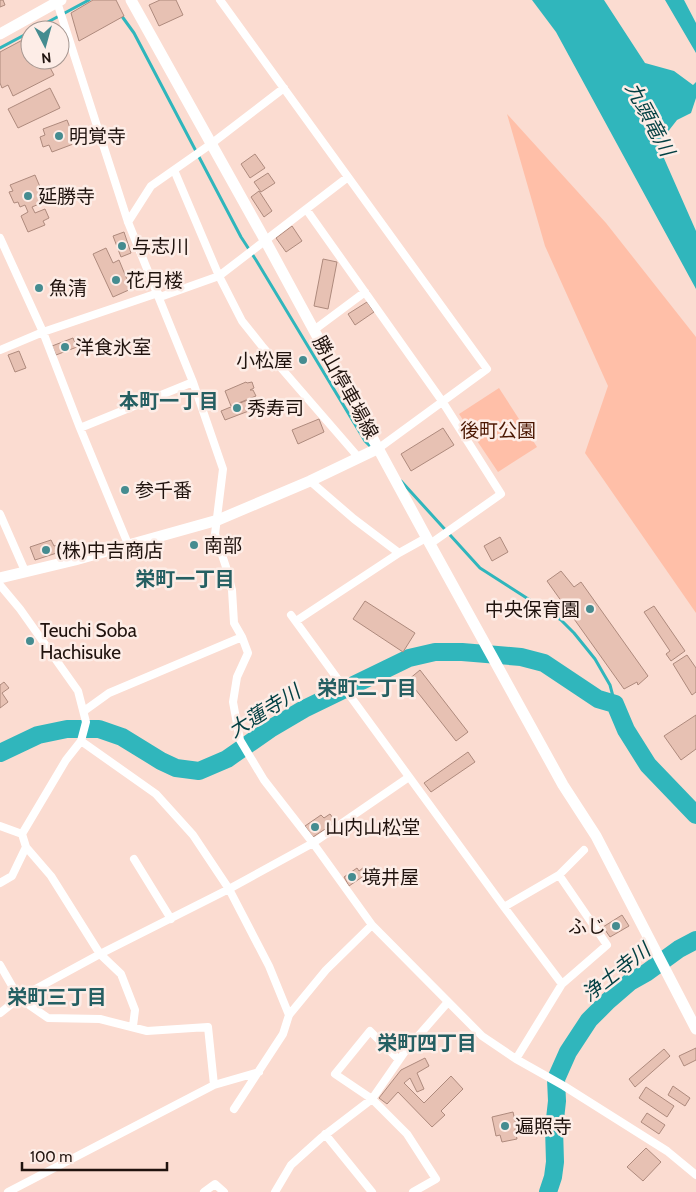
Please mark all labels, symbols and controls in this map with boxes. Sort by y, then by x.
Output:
north arrow [20,20,70,70]
text: N [40,48,52,67]
water label: 九頭竜川 [621,78,680,162]
place label: 明覚寺 [69,125,126,148]
marker: 明覚寺 [53,130,65,142]
place label: 延勝寺 [38,185,95,208]
marker: 延勝寺 [22,190,34,202]
place label: 与志川 [132,235,189,258]
marker: 与志川 [116,240,128,252]
place label: 花月楼 [126,269,183,292]
marker: 花月楼 [110,274,122,286]
place label: 魚清 [49,277,87,300]
marker: 魚清 [33,282,45,294]
street label: 勝山停車場線 [308,332,383,443]
place label: 洋食氷室 [75,336,151,359]
marker: 洋食氷室 [59,341,71,353]
place label: 小松屋 [236,349,293,372]
marker: 小松屋 [297,354,309,366]
district label: 本町一丁目 [119,389,219,413]
place label: 秀寿司 [247,397,304,420]
marker: 秀寿司 [231,402,243,414]
park label: 後町公園 [460,419,536,442]
place label: 参千番 [135,479,192,502]
marker: 参千番 [119,484,131,496]
place label: 南部 [204,534,242,557]
place label: (株)中吉商店 [56,539,163,562]
marker: 南部 [188,539,200,551]
marker: (株)中吉商店 [40,544,52,556]
district label: 栄町一丁目 [135,567,235,591]
place label: 中央保育園 [485,598,580,621]
marker: 中央保育園 [584,603,596,615]
place label: Teuchi Soba Hachisuke [40,619,137,664]
marker: Teuchi Soba Hachisuke [24,635,36,647]
district label: 栄町二丁目 [317,676,417,700]
water label: 大蓮寺川 [224,679,306,742]
place label: 山内山松堂 [325,816,420,839]
marker: 山内山松堂 [309,821,321,833]
place label: 境井屋 [362,866,419,889]
marker: 境井屋 [346,871,358,883]
place label: ふじ [568,915,606,938]
marker: ふじ [610,920,622,932]
water label: 浄土寺川 [577,937,656,1006]
district label: 栄町三丁目 [7,985,107,1009]
district label: 栄町四丁目 [377,1031,477,1055]
place label: 遍照寺 [515,1115,572,1138]
marker: 遍照寺 [499,1120,511,1132]
scale bar [22,1140,168,1172]
text: 100 m [30,1148,72,1166]

